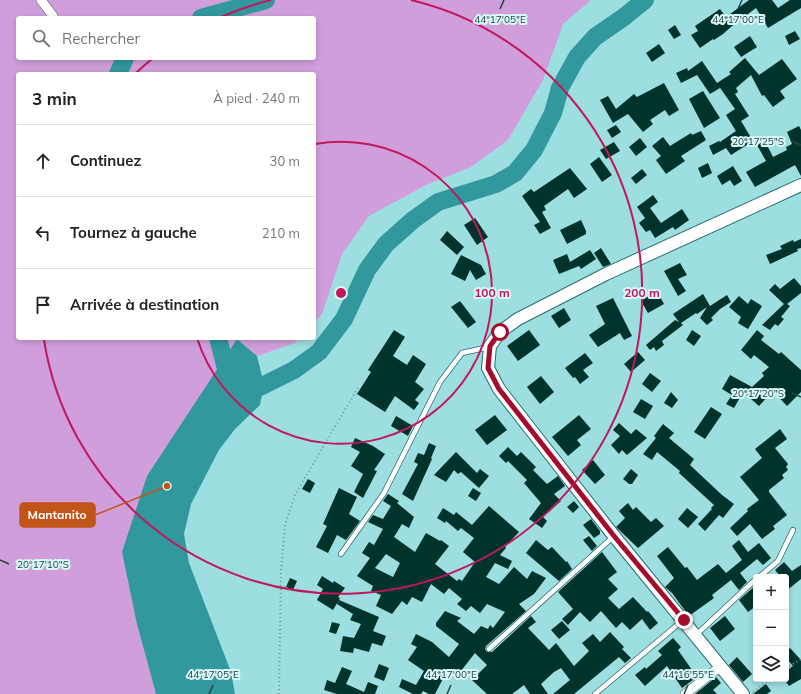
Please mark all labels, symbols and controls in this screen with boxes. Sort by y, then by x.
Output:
text: 44°17'05"E [474,13,526,26]
text: 44°17'00"E [712,13,764,26]
search box [16,16,316,60]
icon: search [30,27,52,49]
text: Rechercher [62,29,140,48]
text: 3 min [32,88,77,109]
text: À pied · 240 m [213,90,300,106]
text: 20°17'25"S [732,135,784,148]
icon: ahead [32,150,54,172]
text: Continuez [70,151,141,170]
text: 30 m [270,153,300,169]
icon: left [32,222,54,244]
text: Tournez à gauche [70,223,197,242]
text: 210 m [262,225,300,241]
text: 100 m [474,285,510,300]
text: 200 m [624,285,660,300]
centre of rings [334,286,348,300]
icon: arrive [32,294,54,316]
text: Arrivée à destination [70,295,219,314]
route start [491,323,509,341]
text: 20°17'20"S [732,387,784,400]
callout: Mantanito [20,503,95,527]
text: Mantanito [27,507,87,522]
text: 20°17'10"S [17,558,69,571]
map controls [753,574,789,682]
button: + [753,574,789,610]
button: − [753,610,789,646]
route end [675,611,693,629]
button: layers [753,646,789,682]
text: 44°17'05"E [187,668,239,681]
text: 44°17'00"E [425,668,477,681]
text: 44°16'55"E [662,668,714,681]

